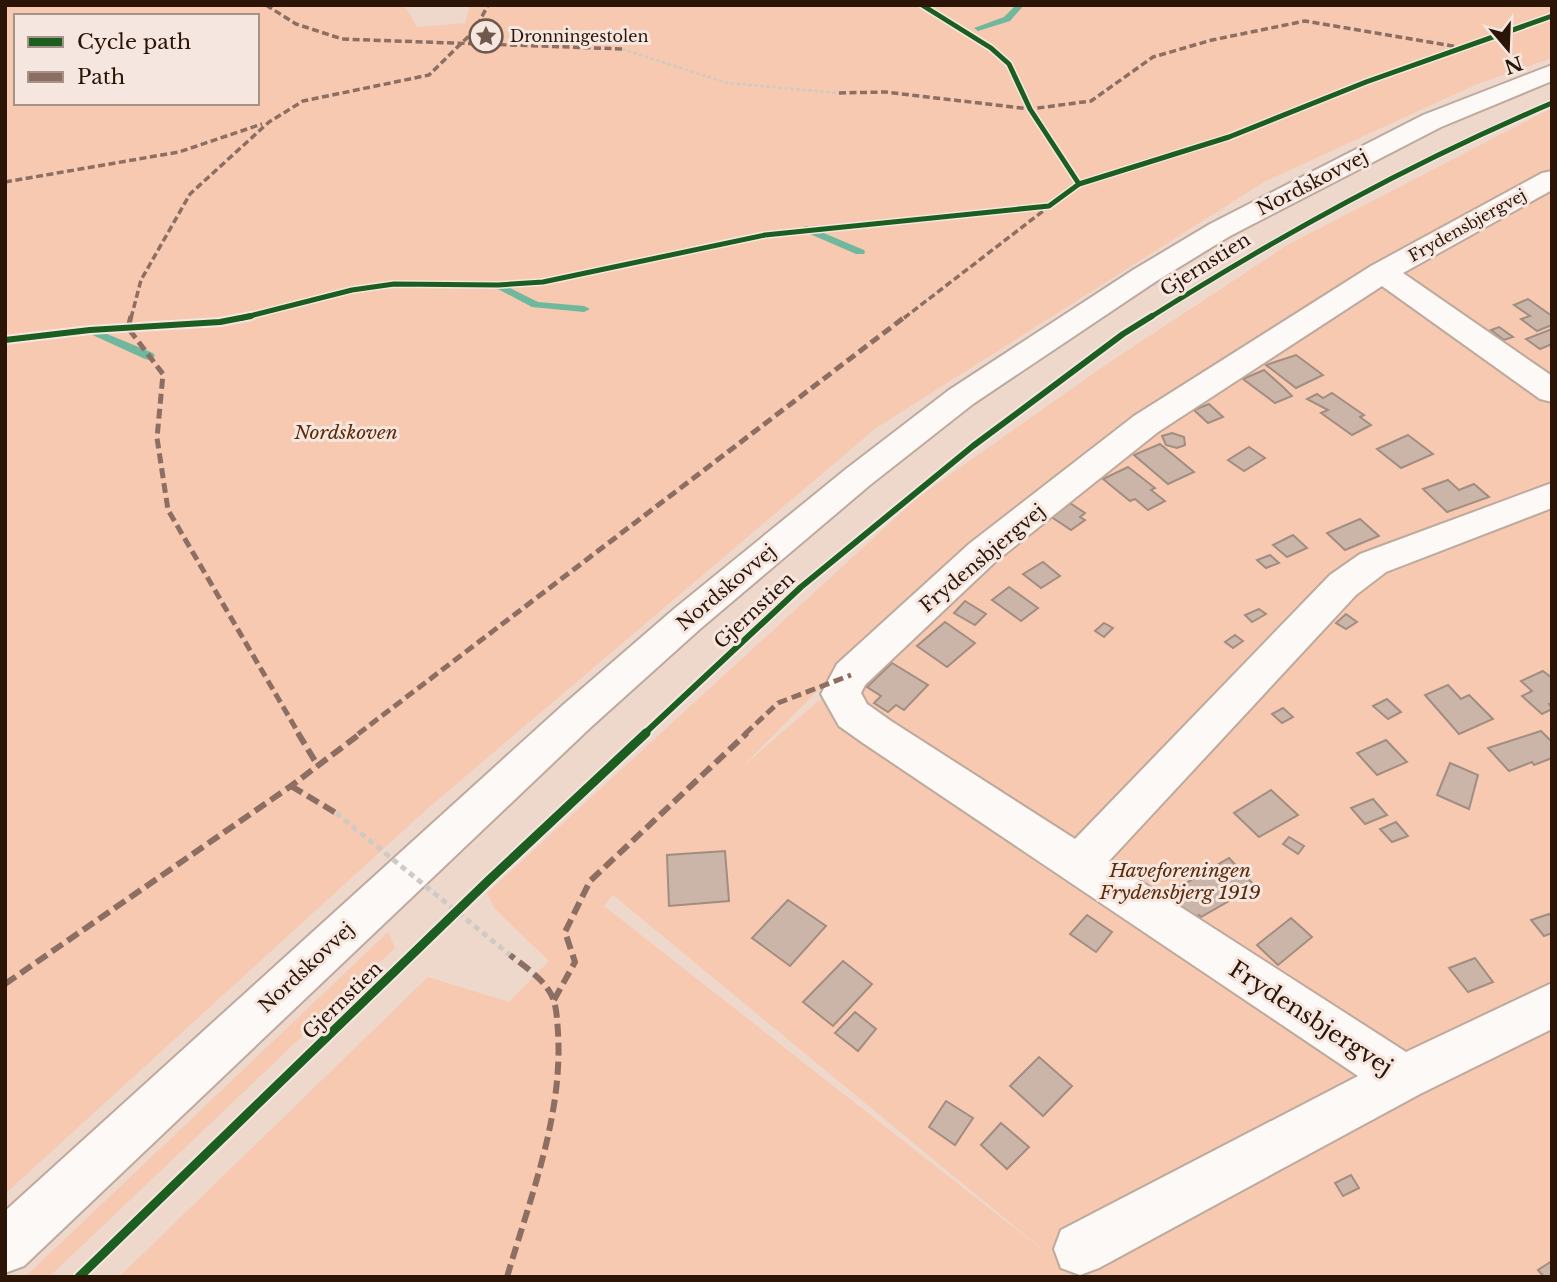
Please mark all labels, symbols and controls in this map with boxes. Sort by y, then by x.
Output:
legend [14,14,259,105]
north arrow [1473,14,1543,84]
place icon: Dronningestolen [467,17,505,55]
place label: Dronningestolen [510,26,648,46]
text: Cycle path [77,29,191,55]
text: N [1501,51,1526,78]
text: Path [77,64,125,90]
street label: Nordskovvej [1253,145,1372,220]
street label: Frydensbjergvej [1405,184,1529,266]
street label: Gjernstien [1156,228,1254,301]
park label: Nordskoven [293,421,398,444]
street label: Frydensbjergvej [915,499,1050,617]
street label: Nordskovvej [672,539,780,635]
street label: Gjernstien [709,567,799,653]
park label: Haveforeningen Frydensbjerg 1919 [1098,859,1261,904]
street label: Nordskovvej [254,917,359,1017]
street label: Frydensbjergvej [1224,955,1398,1081]
street label: Gjernstien [298,957,387,1044]

